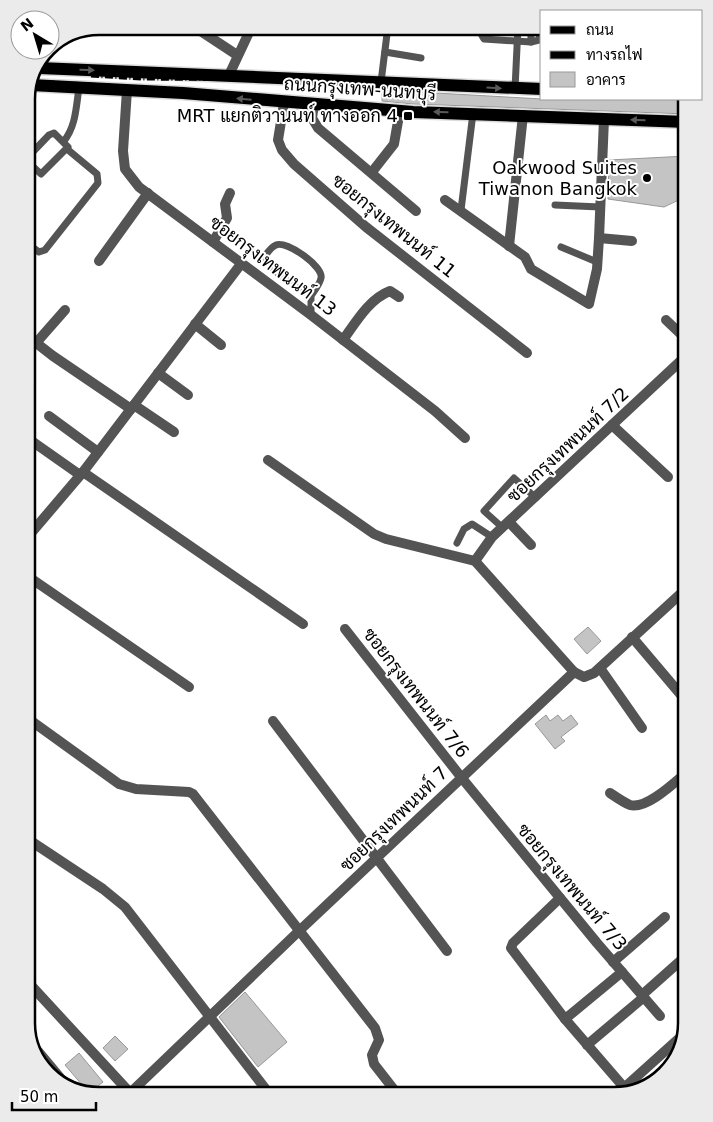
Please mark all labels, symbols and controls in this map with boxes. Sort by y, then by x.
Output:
north arrow [10,10,60,60]
legend [540,10,703,100]
text: N [17,15,37,35]
text: ถนน [586,21,614,39]
text: ทางรถไฟ [586,45,643,64]
one-way arrow [80,66,96,74]
street label: ถนนกรุงเทพ-นนทบุรี [283,71,437,106]
text: อาคาร [586,71,626,89]
one-way arrow [487,85,503,93]
one-way arrow [235,95,251,103]
place label: MRT แยกติวานนท์ ทางออก 4 [177,103,398,126]
one-way arrow [432,108,448,116]
marker: MRT แยกติวานนท์ ทางออก 4 [402,110,414,122]
one-way arrow [630,116,646,124]
place label: Oakwood Suites Tiwanon Bangkok [478,157,638,199]
street label: ซอยกรุงเทพนนท์ 11 [327,168,462,283]
marker: Oakwood Suites Tiwanon Bangkok [641,172,653,184]
street label: ซอยกรุงเทพนนท์ 13 [205,210,342,322]
street label: ซอยกรุงเทพนนท์ 7/2 [501,381,634,508]
street label: ซอยกรุงเทพนนท์ 7/6 [358,622,475,763]
street label: ซอยกรุงเทพนนท์ 7 [334,761,453,877]
street label: ซอยกรุงเทพนนท์ 7/3 [512,818,633,956]
scale bar [12,1080,96,1112]
text: 50 m [20,1088,58,1106]

